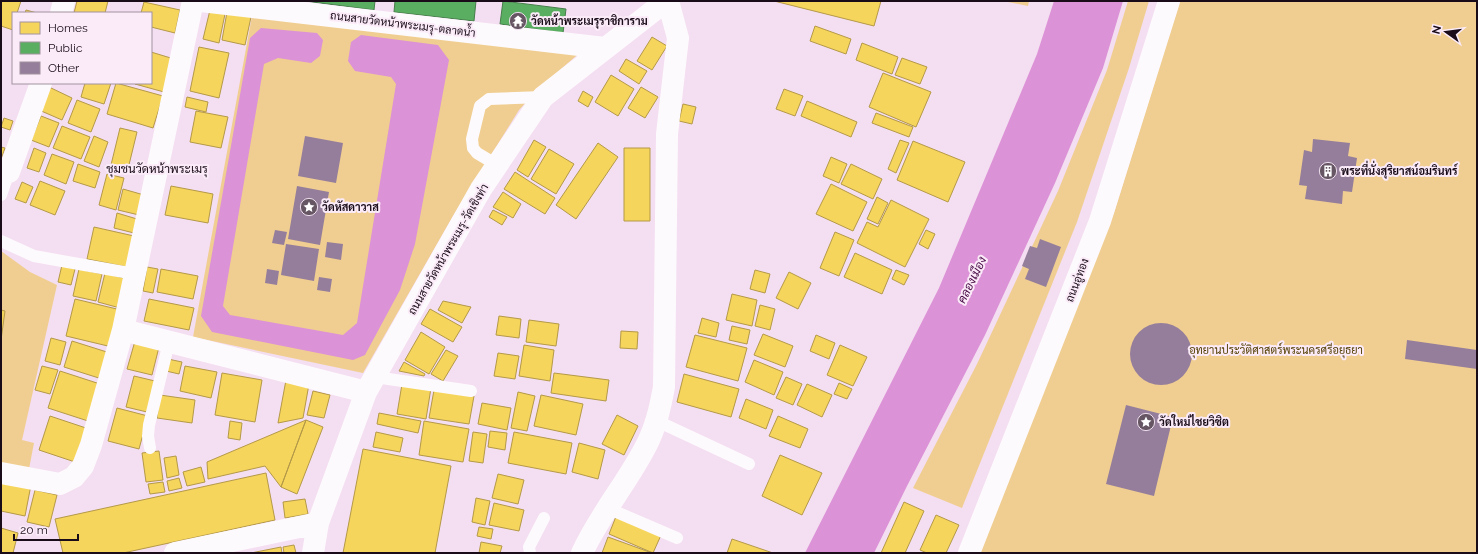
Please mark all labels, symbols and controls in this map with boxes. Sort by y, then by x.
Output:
street label: ถนนสายวัดหน้าพระเมรุ-ตลาดน้ำ [329,4,477,42]
temple icon: วัดหน้าพระเมรุราชิการาม [508,11,528,31]
legend [12,12,152,84]
north arrow [1426,12,1466,52]
place label: วัดหน้าพระเมรุราชิการาม [531,13,648,29]
text: Homes [48,21,88,35]
text: N [1429,24,1444,35]
text: Public [48,41,83,55]
text: Other [48,61,80,75]
place label: พระที่นั่งสุริยาสน์อมรินทร์ [1341,160,1459,179]
building icon: พระที่นั่งสุริยาสน์อมรินทร์ [1318,161,1338,181]
district label: ชุมชนวัดหน้าพระเมรุ [106,162,208,178]
street label: ถนนสายวัดหน้าพระเมรุ-วัดเชิงท่า [405,181,493,318]
place icon: วัดหัสดาวาส [299,197,319,217]
place label: วัดหัสดาวาส [322,200,379,214]
water label: คลองเมือง [954,253,990,306]
street label: ถนนอู่ทอง [1062,256,1093,304]
park label: อุทยานประวัติศาสตร์พระนครศรีอยุธยา [1189,342,1363,359]
place icon: วัดใหม่ไชยวิชิต [1136,412,1156,432]
place label: วัดใหม่ไชยวิชิต [1159,414,1229,429]
scale bar [14,516,78,542]
text: 20 m [20,523,48,537]

